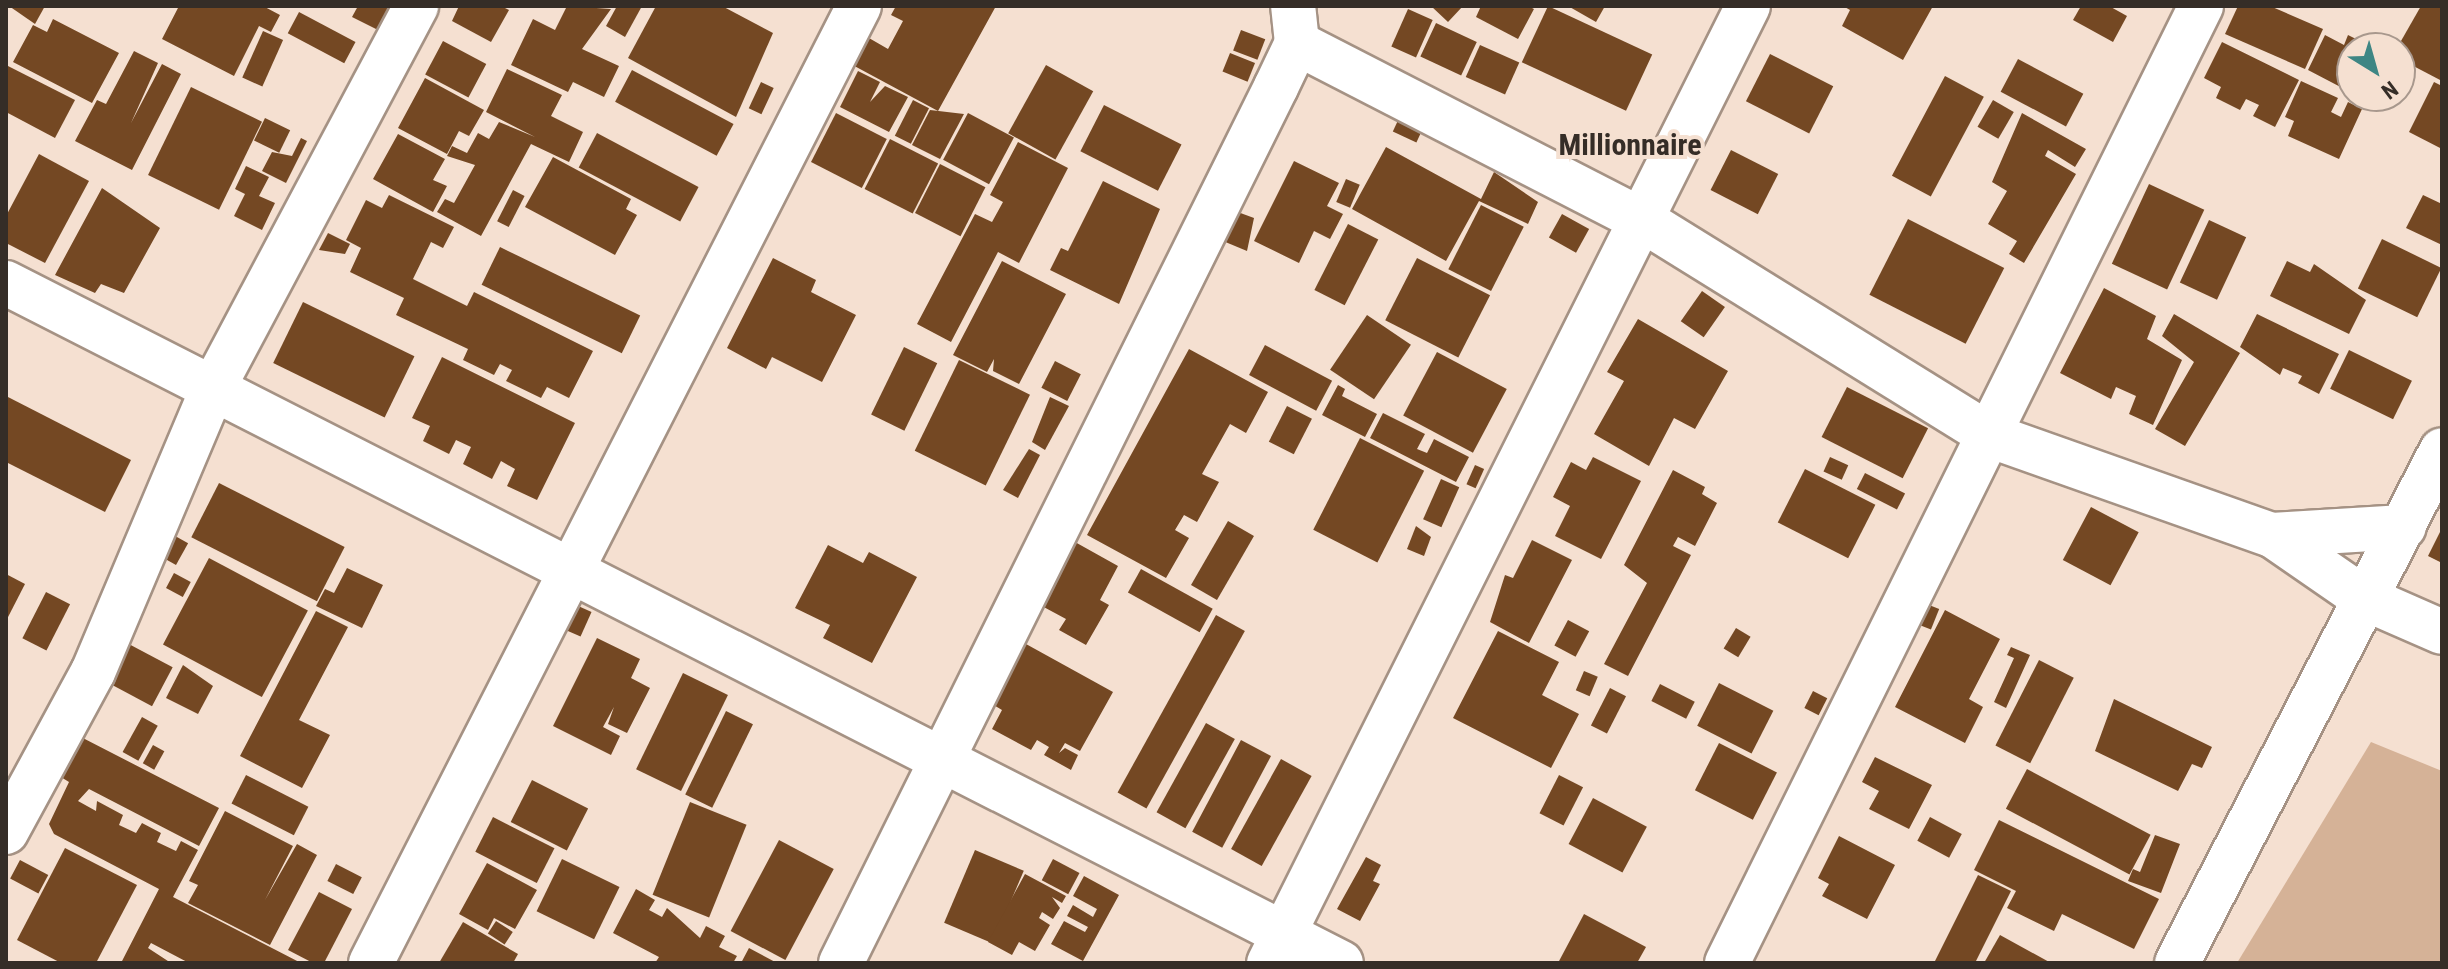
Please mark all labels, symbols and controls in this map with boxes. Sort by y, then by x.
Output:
north arrow [2336,32,2416,112]
text: N [2377,76,2402,104]
district label: Millionnaire [1558,127,1702,163]

